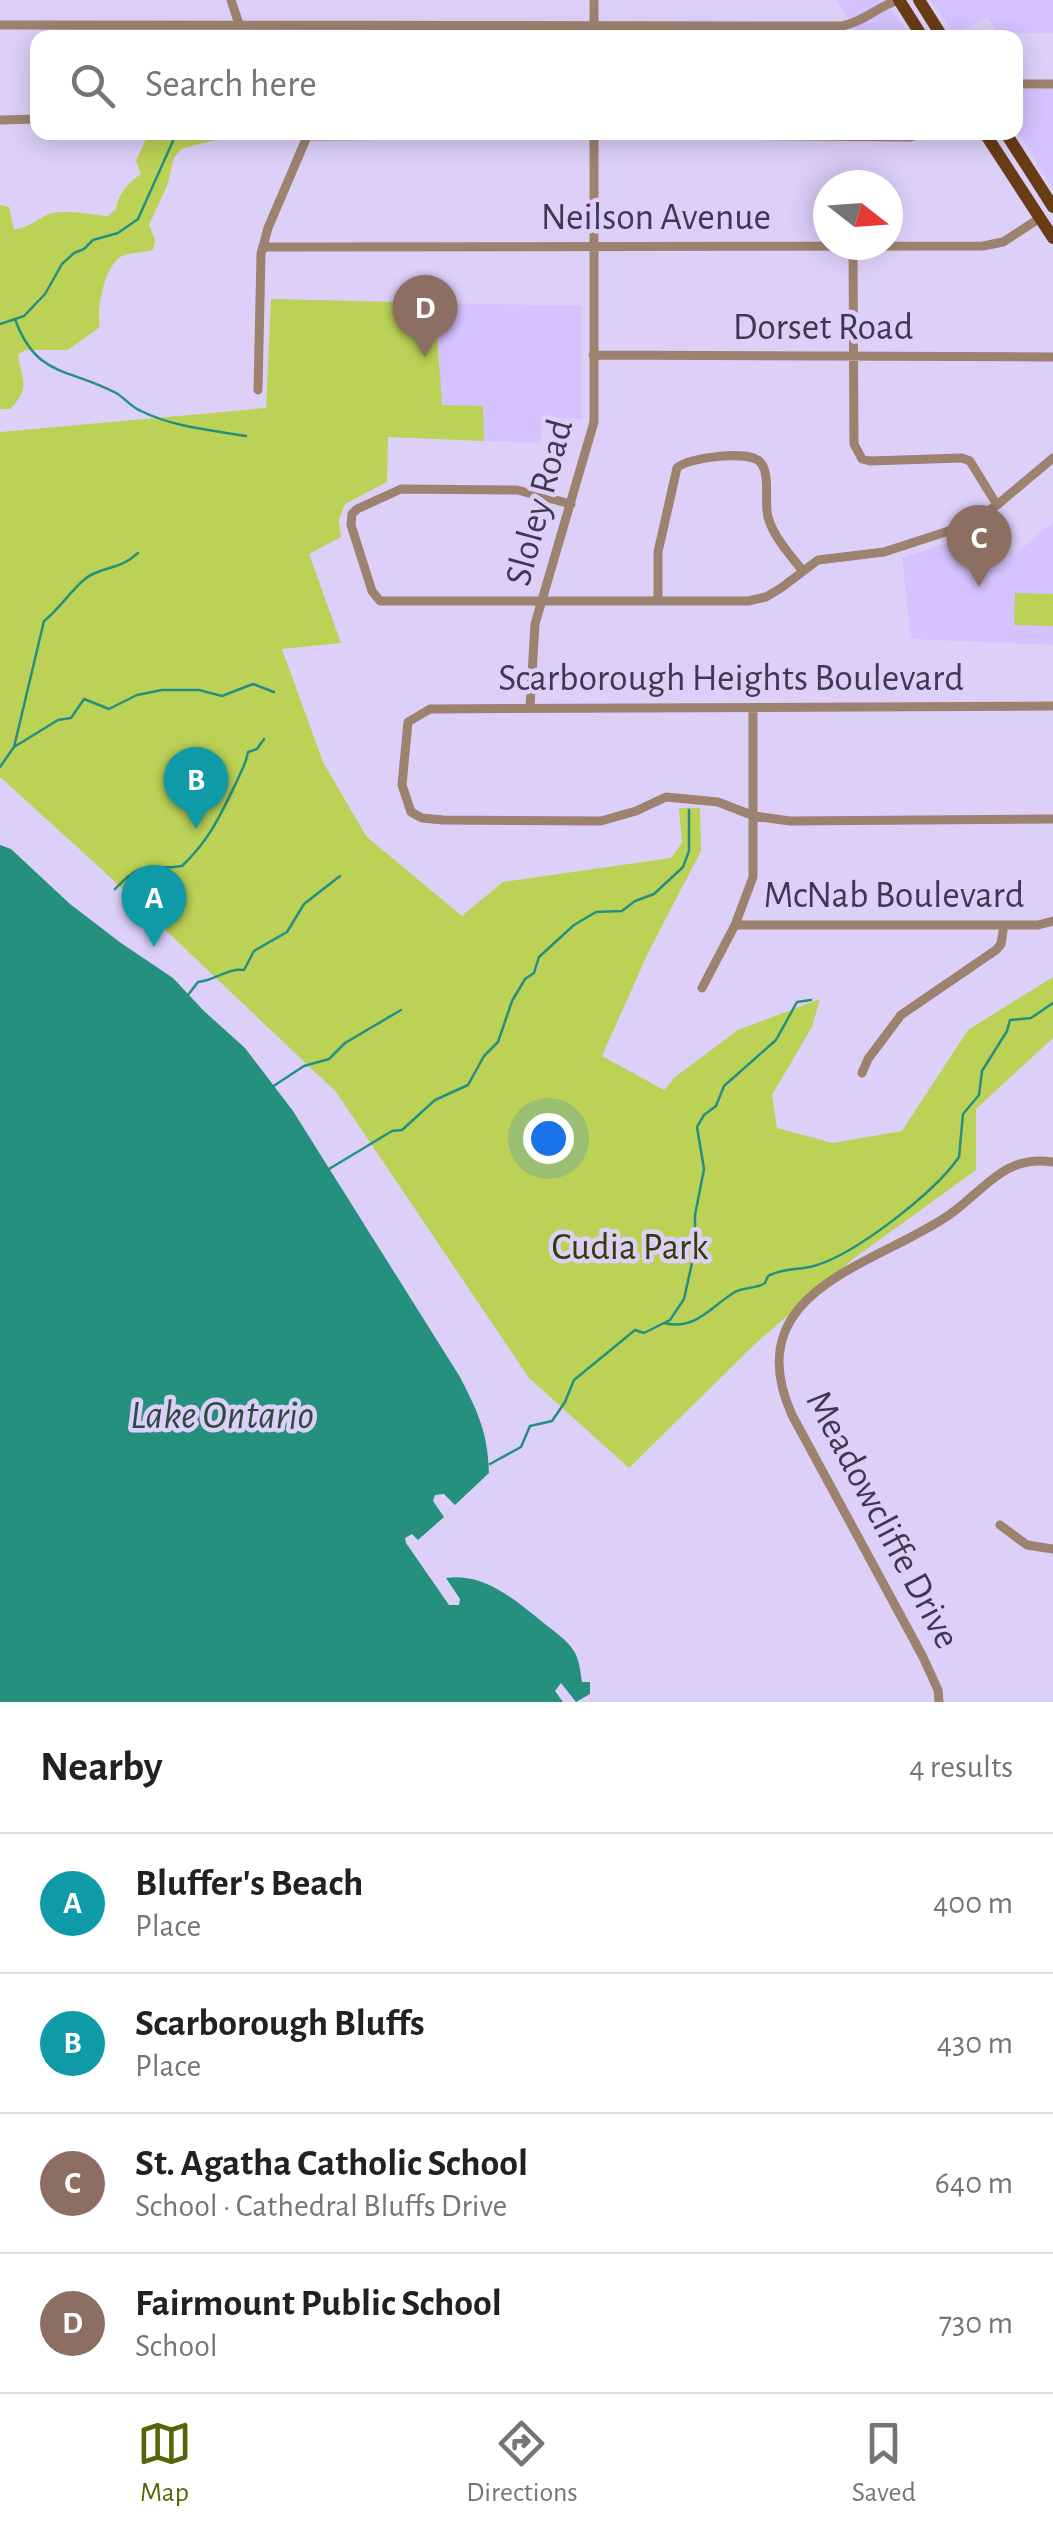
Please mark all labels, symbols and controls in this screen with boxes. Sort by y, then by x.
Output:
search box [30,30,1023,140]
icon: search [65,58,120,113]
text: Search here [145,66,317,104]
north arrow [813,170,903,260]
street label: Neilson Avenue [541,199,771,237]
pin: D [392,274,458,357]
street label: Dorset Road [733,309,913,347]
street label: Sloley Road [500,415,580,590]
pin: C [946,504,1012,587]
street label: Scarborough Heights Boulevard [498,660,964,698]
pin: B [164,746,228,829]
pin: A [122,864,186,947]
street label: McNab Boulevard [764,877,1024,915]
your location [523,1113,574,1164]
park label: Cudia Park [552,1229,709,1267]
street label: Meadowcliffe Drive [798,1385,966,1655]
water label: Lake Ontario [130,1396,314,1436]
text: Nearby [40,1746,163,1788]
text: 4 results [909,1751,1013,1783]
text: Bluffer's Beach [135,1865,363,1903]
text: A [63,1887,82,1919]
text: 400 m [933,1887,1013,1919]
text: Place [135,1910,201,1942]
text: Scarborough Bluffs [135,2005,425,2043]
text: B [63,2027,82,2059]
text: 430 m [937,2027,1013,2059]
text: Place [135,2050,201,2082]
text: St. Agatha Catholic School [135,2145,528,2183]
text: C [64,2167,81,2199]
text: 640 m [935,2167,1013,2199]
text: School · Cathedral Bluffs Drive [135,2190,507,2222]
text: Fairmount Public School [135,2285,502,2323]
text: D [62,2307,83,2339]
text: 730 m [939,2307,1013,2339]
text: School [135,2330,218,2362]
tab: Map [137,2416,192,2510]
tab: Directions [466,2416,578,2510]
tab: Saved [852,2416,916,2510]

